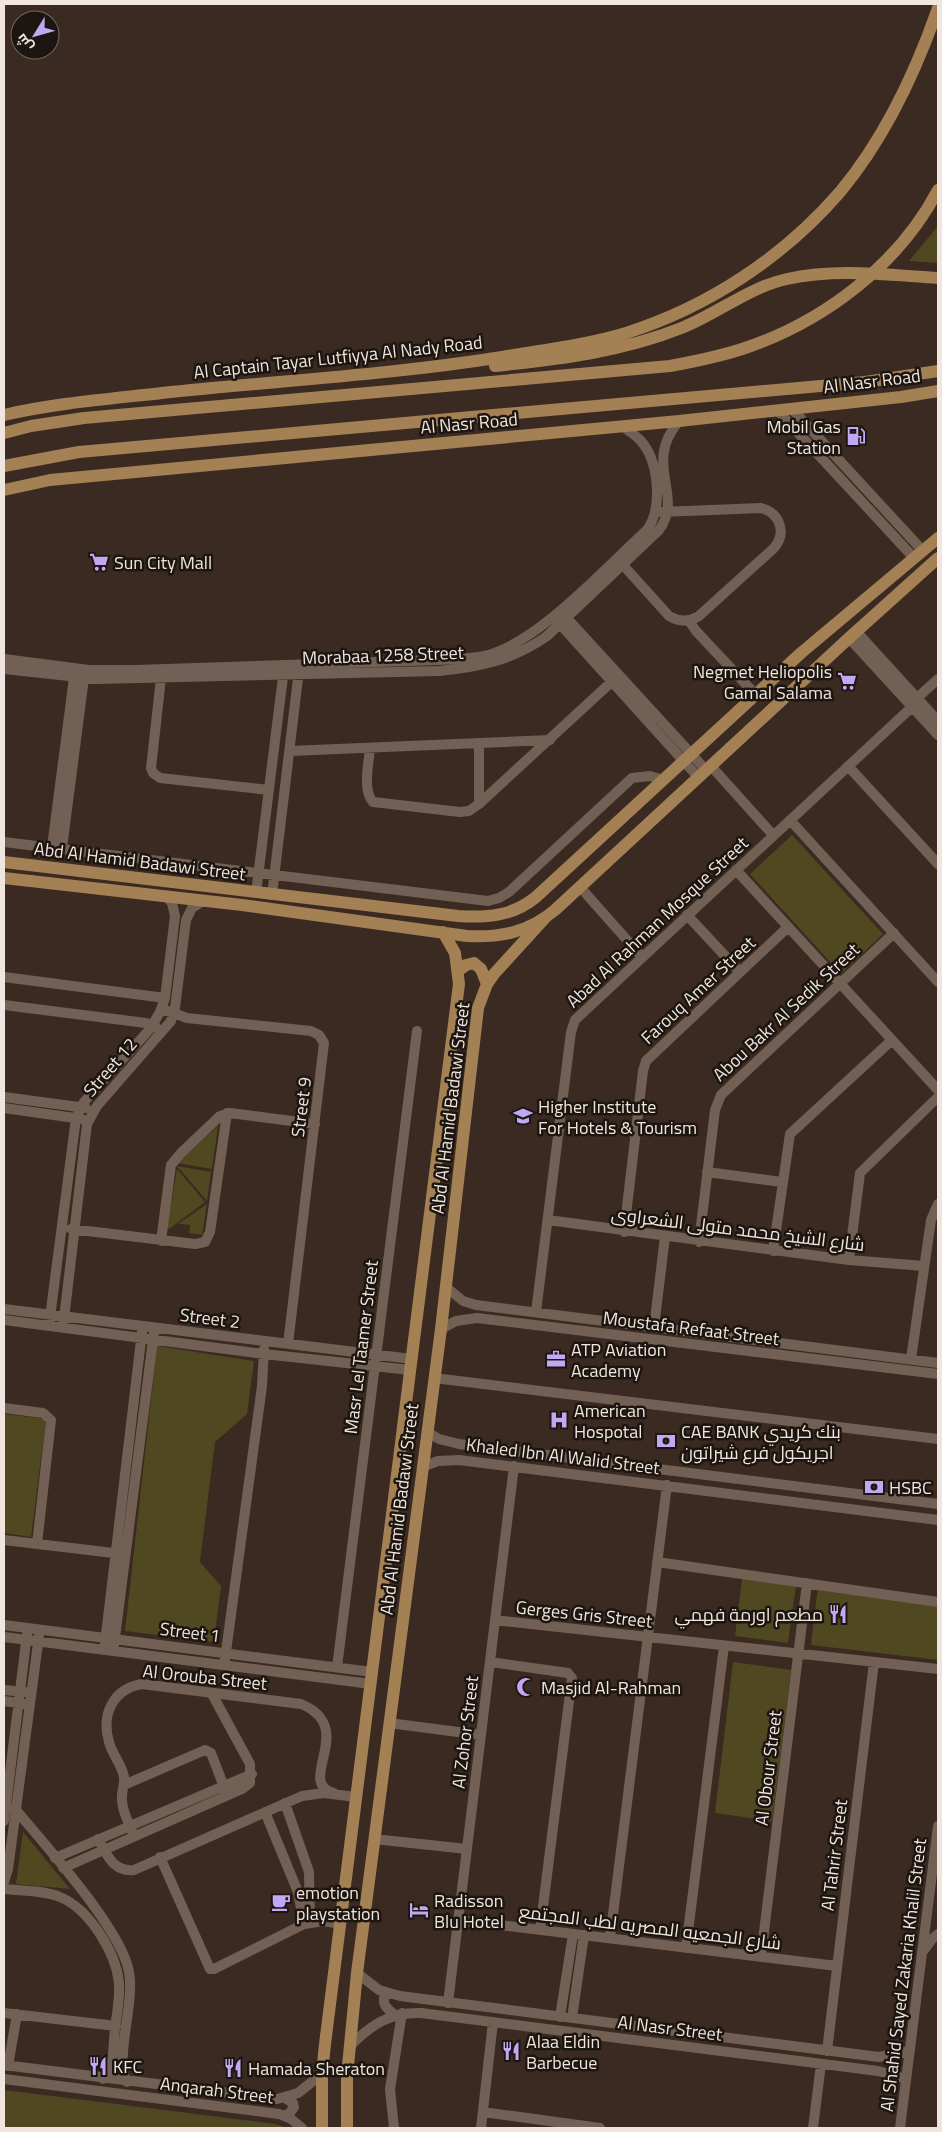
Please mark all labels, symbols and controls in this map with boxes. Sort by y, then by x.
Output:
north arrow [10,10,60,60]
text: ش [10,30,38,57]
street label: Al Captain Tayar Lutfiyya Al Nady Road [192,328,484,386]
street label: Al Nasr Road [822,362,922,400]
street label: Al Nasr Road [419,405,519,441]
place label: Mobil Gas Station [766,413,841,461]
fuel station icon: Mobil Gas Station [845,425,867,447]
place label: Sun City Mall [114,549,212,576]
supermarket icon: Sun City Mall [88,551,110,573]
street label: Morabaa 1258 Street [302,639,465,671]
place label: Negmet Heliopolis Gamal Salama [693,658,832,706]
supermarket icon: Negmet Heliopolis Gamal Salama [836,670,858,692]
street label: Abad Al Rahman Mosque Street [560,830,755,1014]
street label: Abd Al Hamid Badawi Street [33,835,248,887]
street label: Farouq Amer Street [635,929,762,1050]
street label: Abou Bakr Al Sedik Street [706,936,866,1087]
street label: Abd Al Hamid Badawi Street [424,1000,476,1215]
street label: Street 12 [77,1032,143,1102]
street label: Street 9 [284,1075,318,1139]
place label: Higher Institute For Hotels & Tourism [538,1093,697,1141]
school or university icon: Higher Institute For Hotels & Tourism [512,1105,534,1127]
street label: شارع الشيخ محمد متولى الشعراوى [610,1200,866,1258]
street label: Masr Lel Taamer Street [337,1258,385,1436]
street label: Street 2 [178,1301,242,1335]
street label: Moustafa Refaat Street [601,1304,781,1352]
place label: ATP Aviation Academy [571,1336,666,1384]
office icon: ATP Aviation Academy [545,1348,567,1370]
place label: American Hospotal [574,1397,646,1445]
street label: Abd Al Hamid Badawi Street [373,1401,425,1616]
hospital icon: American Hospotal [548,1409,570,1431]
place label: CAE BANK بنك كريدي اجريكول فرع شيراتون [681,1418,841,1466]
bank icon: CAE BANK بنك كريدي اجريكول فرع شيراتون [655,1430,677,1452]
street label: Khaled Ibn Al Walid Street [465,1431,662,1481]
place label: HSBC [889,1474,932,1501]
bank icon: HSBC [863,1476,885,1498]
street label: Gerges Gris Street [514,1593,654,1635]
place label: مطعم اورمة فهمي [675,1601,823,1629]
restaurant icon: مطعم اورمة فهمي [827,1603,849,1625]
street label: Street 1 [158,1615,222,1649]
street label: Al Orouba Street [142,1657,269,1697]
street label: Al Zohor Street [445,1673,485,1790]
place label: Masjid Al-Rahman [541,1674,681,1701]
mosque icon: Masjid Al-Rahman [515,1676,537,1698]
street label: Al Obour Street [748,1708,789,1827]
street label: Al Tahrir Street [814,1797,854,1912]
street label: Al Shahid Sayed Zakaria Khalil Street [873,1836,933,2113]
place label: emotion playstation [296,1879,380,1927]
place label: Radisson Blu Hotel [434,1887,504,1935]
cafe icon: emotion playstation [270,1891,292,1913]
street label: شارع الجمعيه المصريه لطب المجتمع [517,1898,783,1956]
hotel icon: Radisson Blu Hotel [408,1899,430,1921]
street label: Al Nasr Street [616,2008,724,2048]
place label: Alaa Eldin Barbecue [526,2028,600,2076]
restaurant icon: Alaa Eldin Barbecue [500,2040,522,2062]
place label: KFC [113,2053,143,2080]
restaurant icon: KFC [87,2055,109,2077]
place label: Hamada Sheraton [248,2055,385,2082]
restaurant icon: Hamada Sheraton [222,2057,244,2079]
street label: Anqarah Street [159,2070,276,2110]

